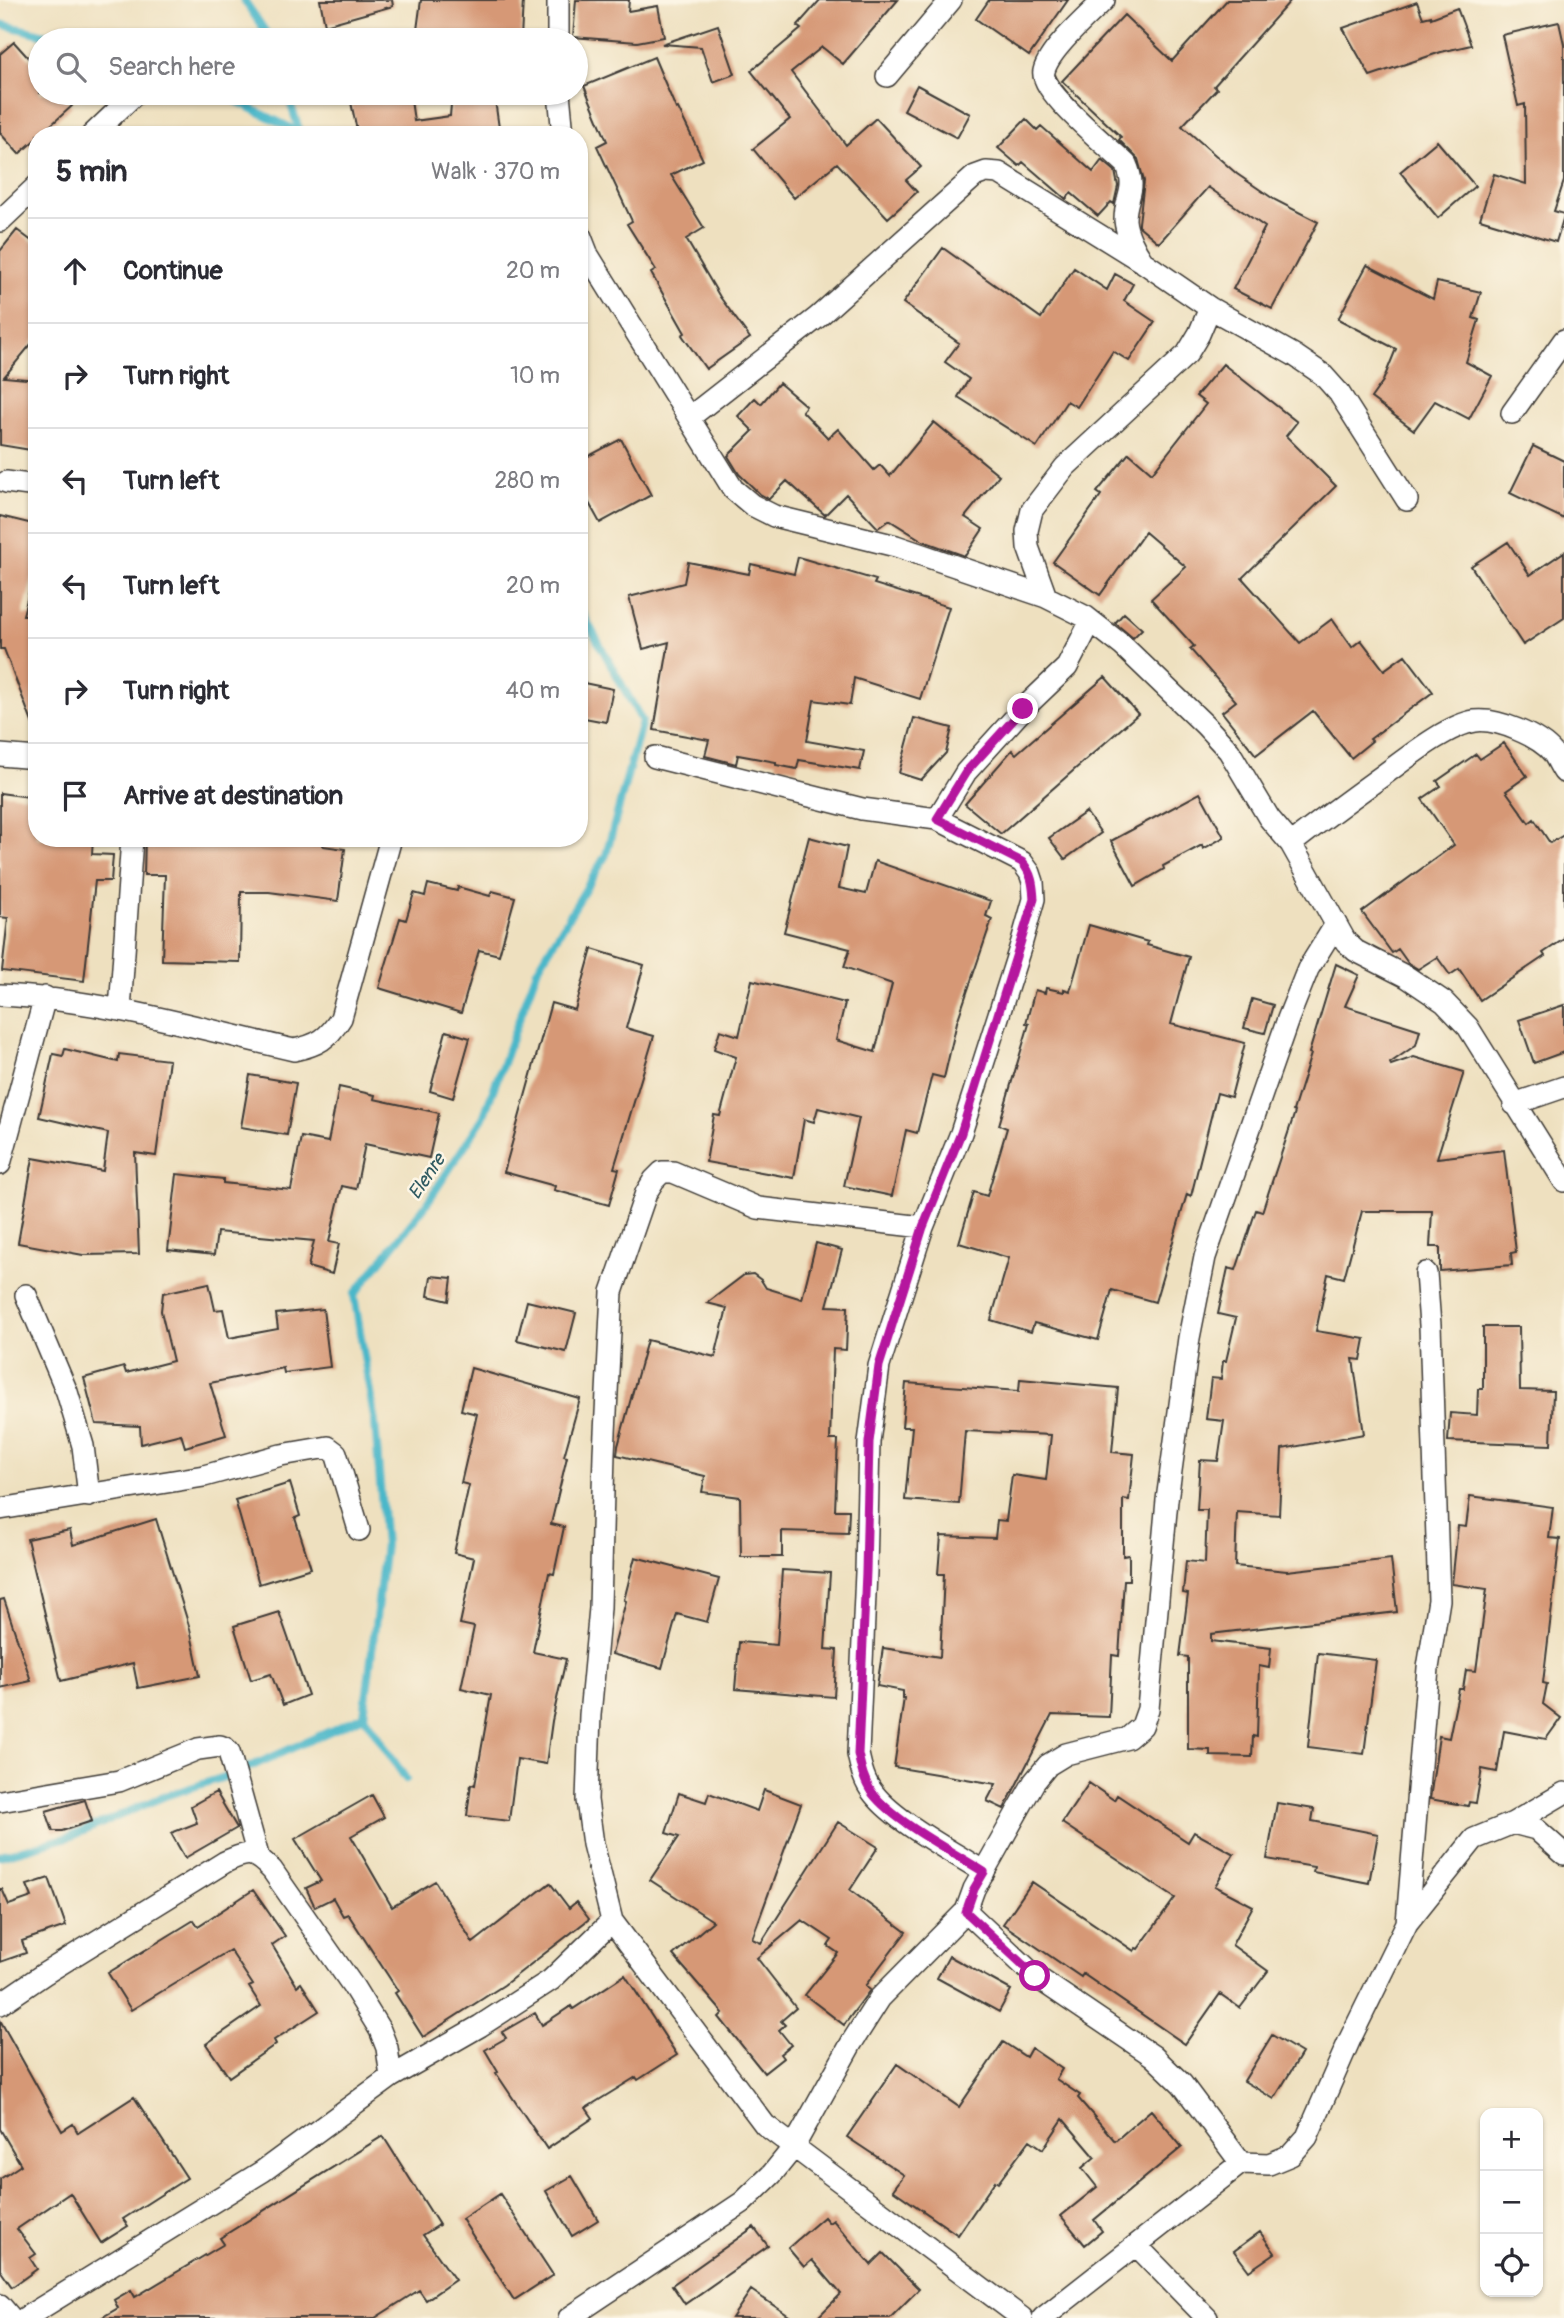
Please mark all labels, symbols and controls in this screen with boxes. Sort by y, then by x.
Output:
search box [28,28,588,105]
icon: search [52,48,90,86]
text: Search here [108,51,235,83]
text: 5 min [56,153,127,190]
text: Walk · 370 m [431,157,560,186]
icon: ahead [56,252,94,290]
text: Continue [123,255,223,287]
text: 20 m [506,256,560,285]
icon: right [56,357,94,395]
text: Turn right [123,360,229,392]
text: 10 m [510,361,560,390]
icon: left [56,462,94,500]
text: Turn left [123,465,219,497]
text: 280 m [494,466,560,495]
icon: left [56,567,94,605]
text: Turn left [123,570,219,602]
text: 20 m [506,571,560,600]
icon: right [56,672,94,710]
text: Turn right [123,675,229,707]
text: 40 m [506,676,560,705]
route end [1007,693,1038,724]
icon: arrive [56,777,94,815]
text: Arrive at destination [123,780,343,812]
water label: Elenre [403,1148,452,1204]
route start [1019,1960,1050,1991]
map controls [1480,2108,1543,2297]
button: + [1480,2108,1543,2171]
button: − [1480,2171,1543,2234]
button: locate [1480,2234,1543,2297]

